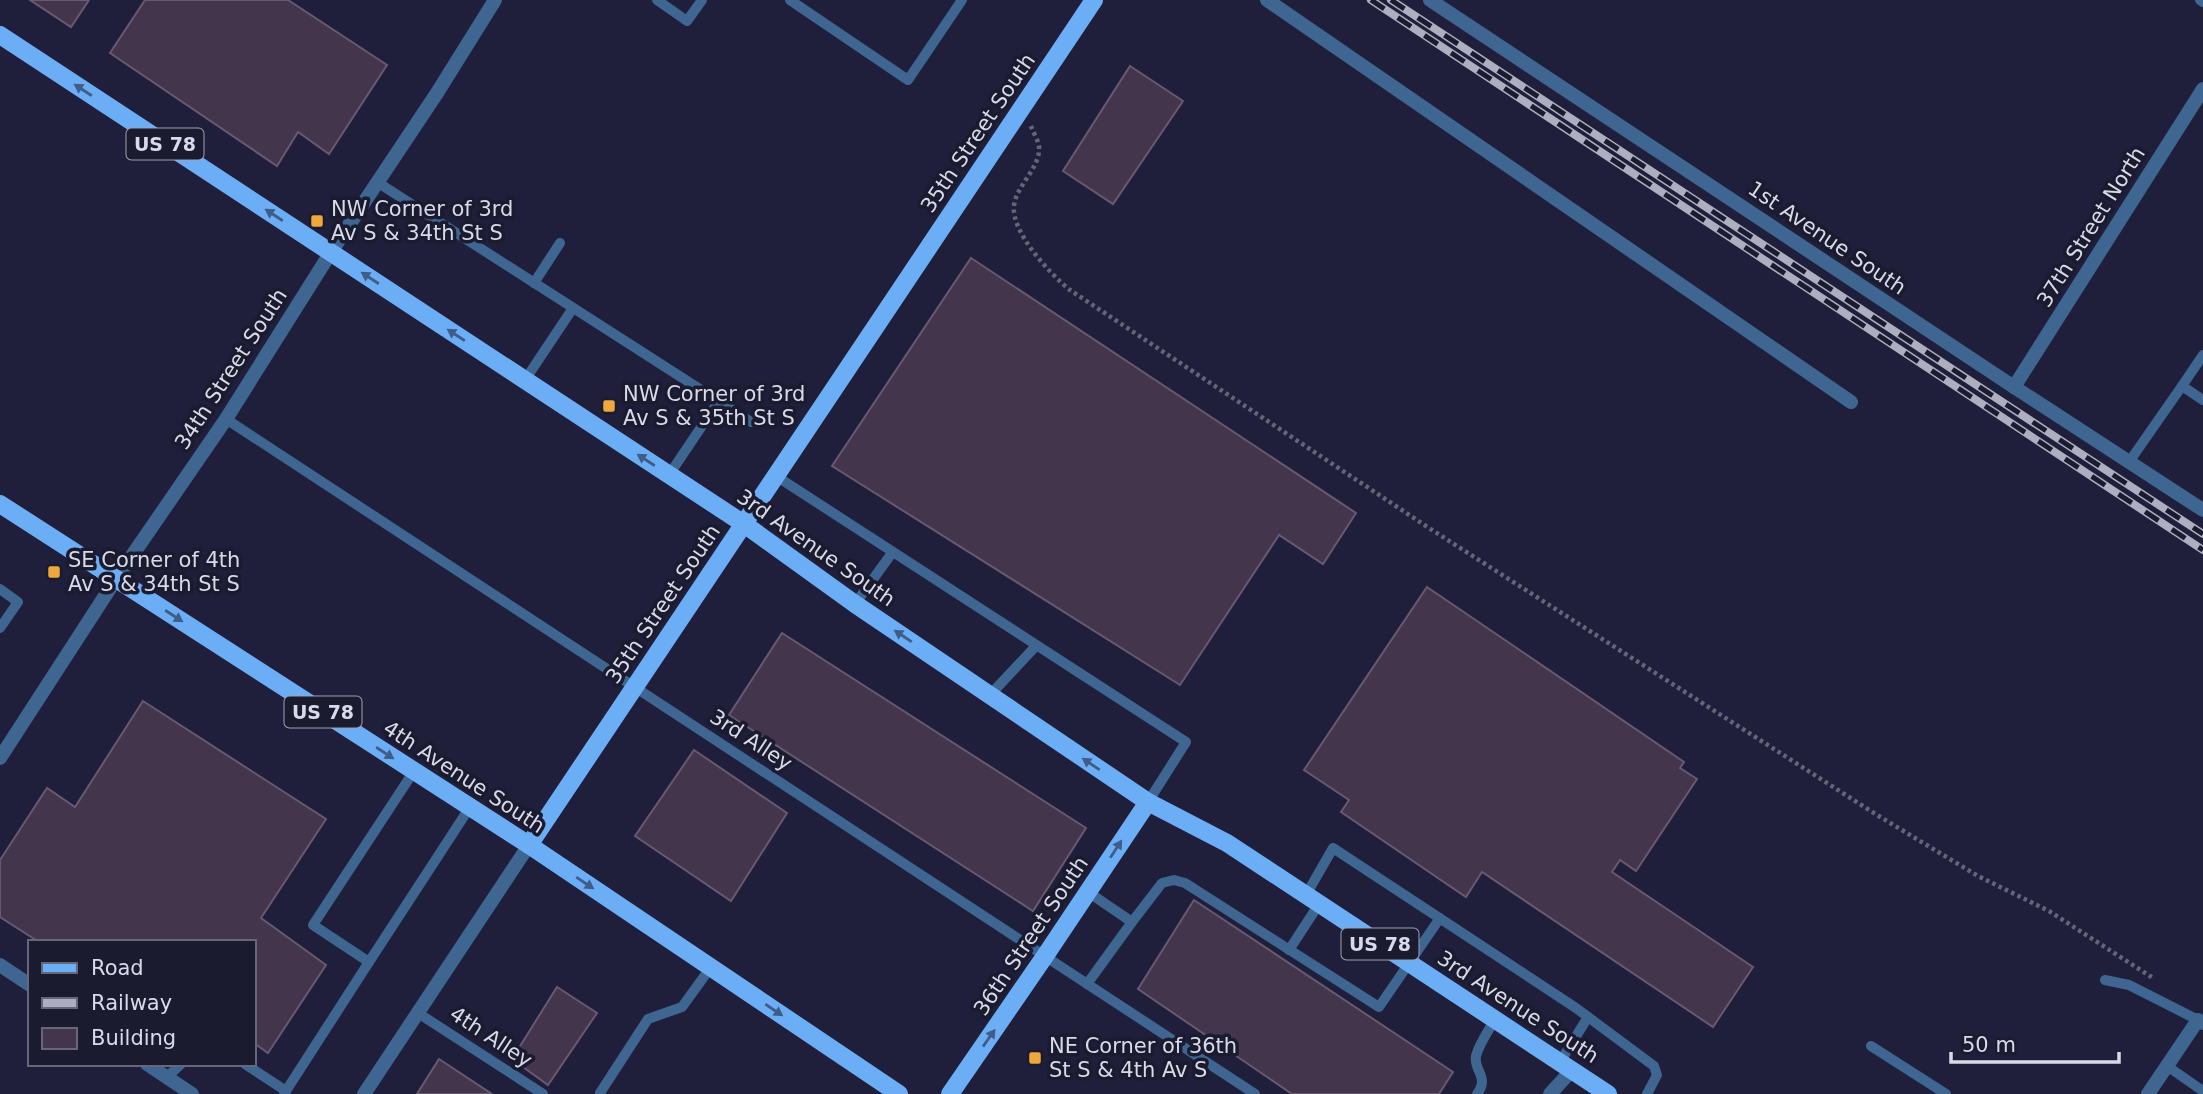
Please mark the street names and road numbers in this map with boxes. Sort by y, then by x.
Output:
street label: 35th Street South [916,49,1040,217]
road number: US 78 [127,128,204,160]
street label: 37th Street North [2032,143,2150,311]
street label: 1st Avenue South [1744,176,1910,300]
street label: 34th Street South [170,284,292,454]
street label: 3rd Avenue South [732,484,900,612]
street label: 35th Street South [601,520,725,688]
road number: US 78 [284,696,362,727]
street label: 3rd Alley [705,705,797,775]
street label: 4th Avenue South [379,716,549,838]
street label: 36th Street South [969,852,1093,1020]
road number: US 78 [1342,928,1418,960]
street label: 3rd Avenue South [1433,946,1603,1068]
street label: 4th Alley [445,1002,537,1072]

